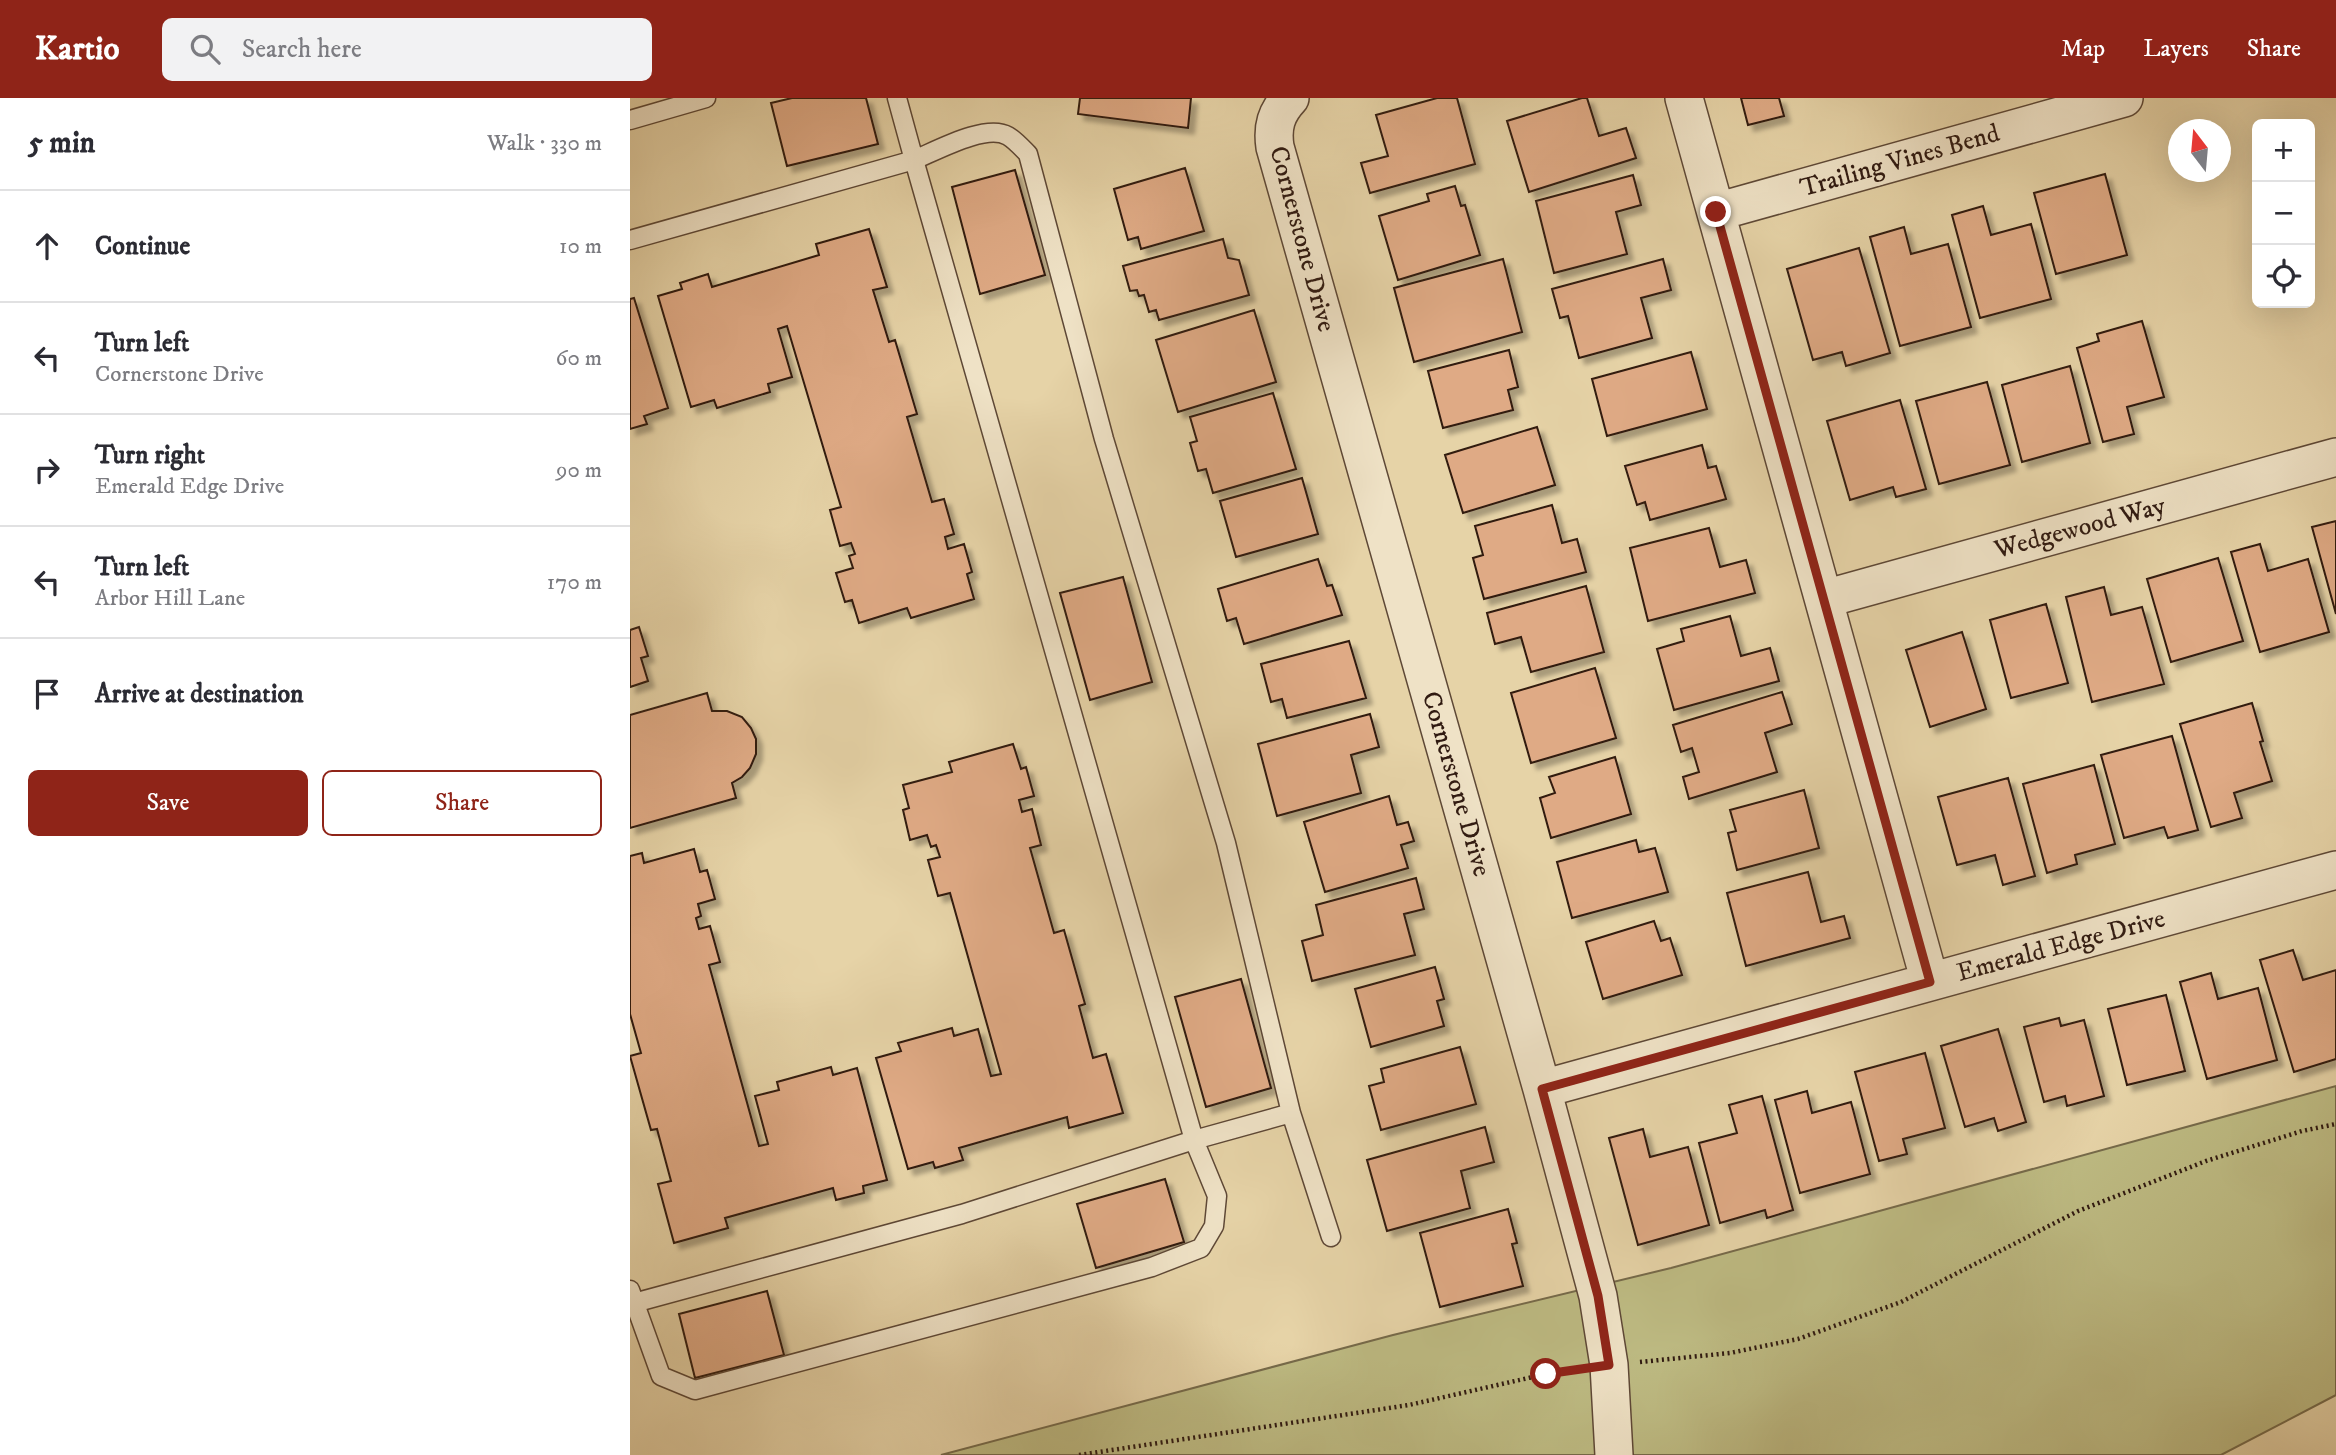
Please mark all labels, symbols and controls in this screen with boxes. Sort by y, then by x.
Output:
search box [162,18,652,81]
text: Kartio [35,29,120,70]
icon: search [186,30,224,68]
text: Search here [242,33,362,66]
text: Map [2061,34,2105,64]
text: Layers [2143,34,2209,64]
text: Share [2247,34,2301,64]
street label: Trailing Vines Bend [1796,117,2004,205]
north arrow [2168,119,2231,182]
map controls [2252,119,2315,308]
button: + [2252,119,2315,182]
text: 5 min [28,125,95,162]
text: Walk · 330 m [487,129,602,158]
street label: Cornerstone Drive [1261,143,1343,335]
button: − [2252,182,2315,245]
route end [1700,196,1731,227]
icon: ahead [28,227,66,265]
text: Continue [95,230,190,263]
text: 10 m [559,232,602,261]
button: locate [2252,245,2315,308]
text: Turn left [95,327,189,360]
icon: left [28,339,66,377]
text: 60 m [555,344,602,373]
text: Cornerstone Drive [95,360,264,389]
text: Turn right [95,439,205,472]
icon: right [28,451,66,489]
text: 90 m [556,456,602,485]
text: Emerald Edge Drive [95,472,284,501]
street label: Wedgewood Way [1990,489,2170,567]
text: Turn left [95,551,189,584]
icon: left [28,563,66,601]
text: 170 m [547,568,602,597]
text: Arbor Hill Lane [95,584,245,613]
icon: arrive [28,675,66,713]
text: Arrive at destination [95,678,304,711]
street label: Cornerstone Drive [1414,688,1498,880]
button: Save [28,770,308,836]
button: Share [322,770,602,836]
street label: Emerald Edge Drive [1953,902,2169,990]
route start [1530,1358,1561,1389]

